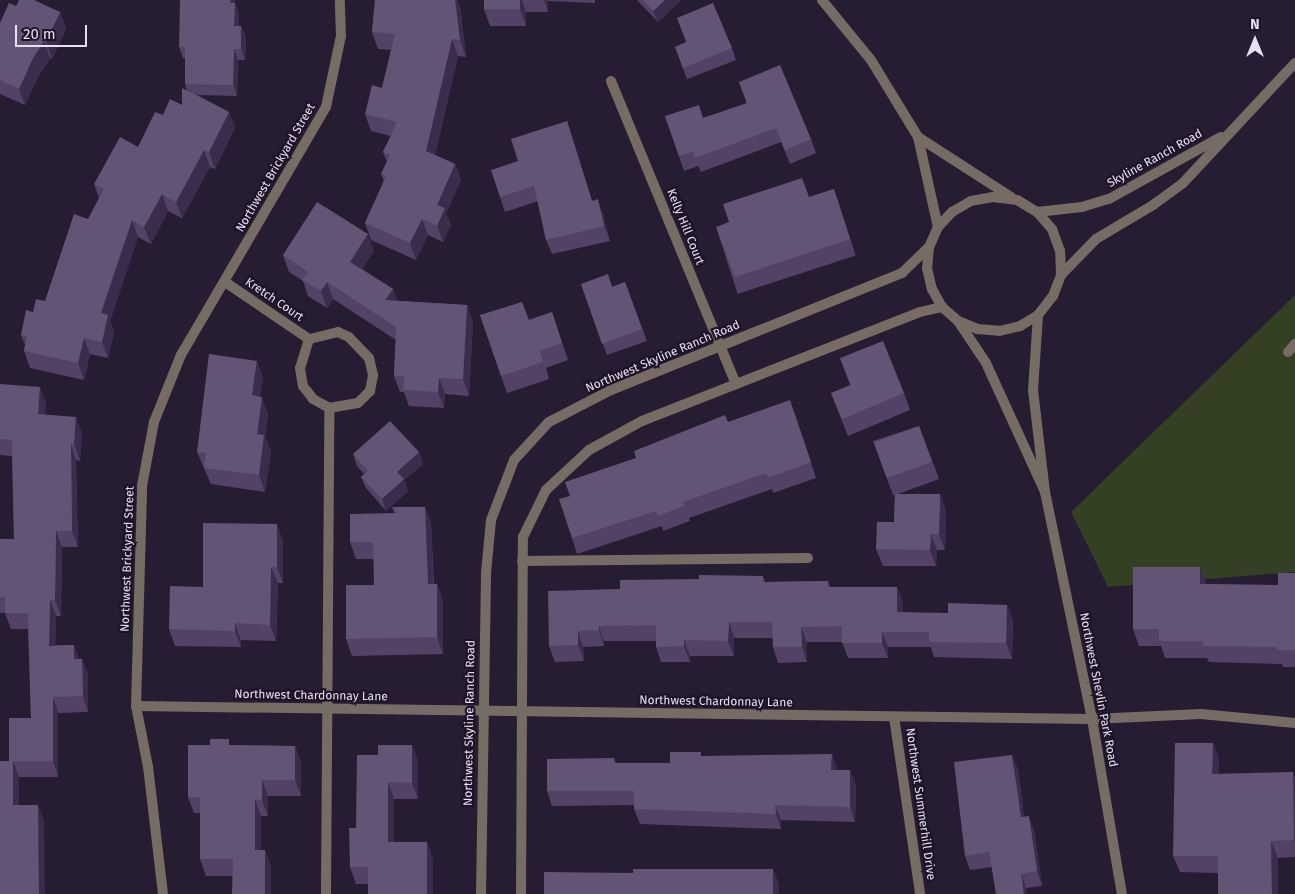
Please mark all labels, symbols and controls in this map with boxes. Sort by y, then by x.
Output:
scale bar [18,15,90,47]
north arrow [1230,15,1280,65]
text: N [1250,16,1260,33]
text: 20 m [23,25,56,43]
street label: Northwest Brickyard Street [233,101,319,235]
street label: Skyline Ranch Road [1105,127,1205,191]
street label: Kelly Hill Court [663,187,707,267]
street label: Kretch Court [242,275,306,325]
street label: Northwest Skyline Ranch Road [584,318,742,396]
street label: Northwest Brickyard Street [118,486,138,632]
street label: Northwest Shevlin Park Road [1076,612,1120,768]
street label: Northwest Skyline Ranch Road [461,640,479,806]
street label: Northwest Chardonnay Lane [234,687,388,705]
street label: Northwest Chardonnay Lane [639,693,793,711]
street label: Northwest Summerhill Drive [902,727,938,881]

